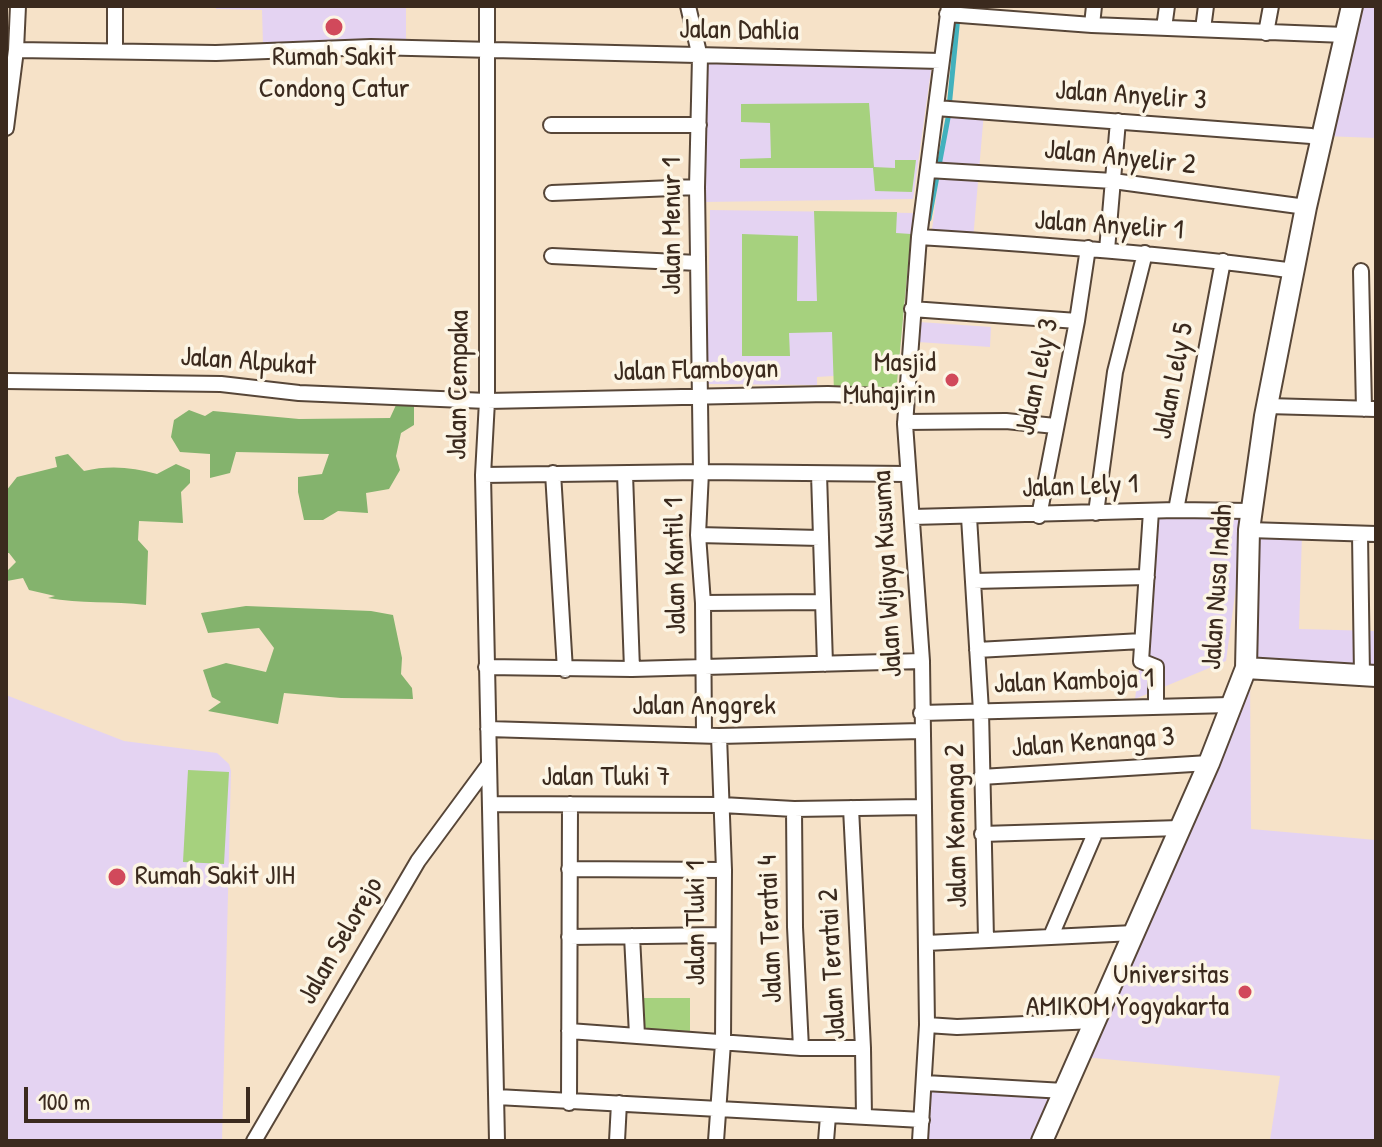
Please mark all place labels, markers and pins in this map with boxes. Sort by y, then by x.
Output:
marker: Rumah Sakit Condong Catur [323,16,345,38]
place label: Rumah Sakit Condong Catur [259,41,409,107]
place label: Masjid Muhajirin [843,347,936,413]
marker: Masjid Muhajirin [943,371,961,389]
place label: Rumah Sakit JIH [135,860,295,894]
marker: Rumah Sakit JIH [106,866,128,888]
place label: Universitas AMIKOM Yogyakarta [1026,959,1229,1025]
marker: Universitas AMIKOM Yogyakarta [1236,983,1254,1001]

